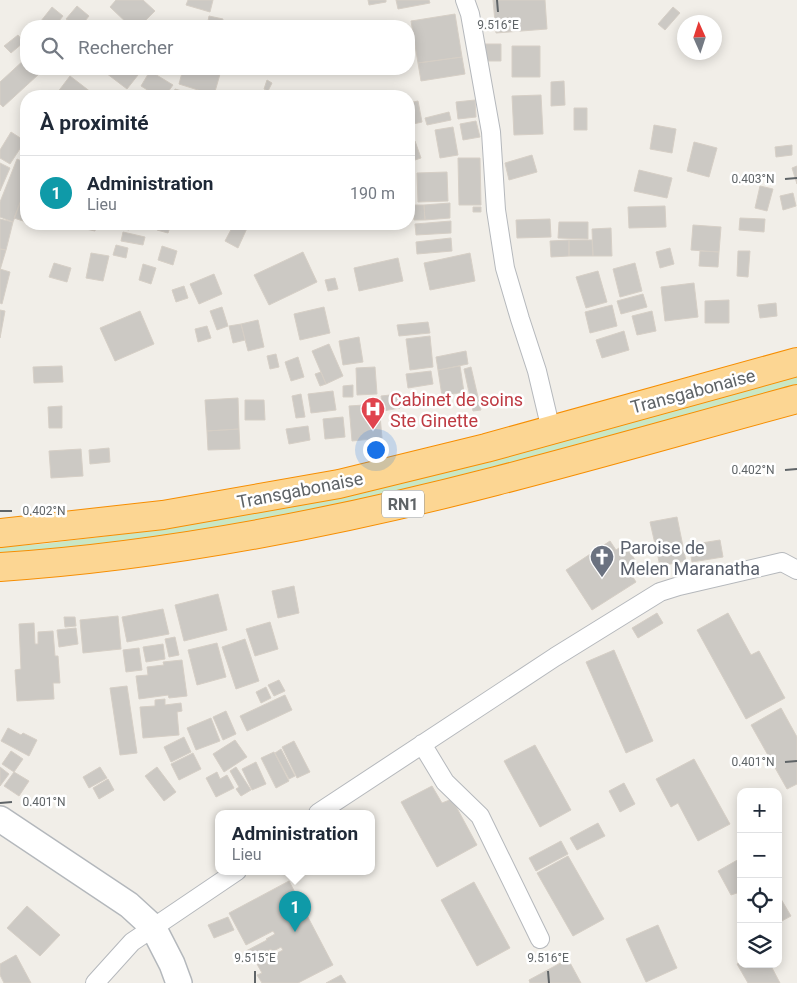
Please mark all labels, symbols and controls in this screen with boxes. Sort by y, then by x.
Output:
north arrow [677,15,722,60]
text: 9.516°E [477,18,519,32]
search box [20,20,415,75]
icon: search [38,34,66,62]
text: Rechercher [78,36,173,59]
text: À proximité [40,111,149,135]
text: Administration [87,172,213,195]
text: 0.403°N [731,172,775,186]
text: 1 [51,184,61,203]
text: 190 m [350,184,395,203]
text: Lieu [87,195,117,214]
street label: Transgabonaise [628,364,758,418]
place label: Cabinet de soins Ste Ginette [390,389,523,431]
hospital icon: Cabinet de soins Ste Ginette [360,396,386,430]
your location [363,437,389,463]
text: 0.402°N [731,463,775,477]
street label: Transgabonaise [235,467,365,513]
road number: RN1 [382,490,424,518]
text: 0.402°N [22,504,66,518]
place label: Paroise de Melen Maranatha [620,537,760,579]
church icon: Paroise de Melen Maranatha [589,544,615,578]
text: 0.401°N [731,755,775,769]
map controls [737,788,782,968]
button: + [737,788,782,833]
text: 0.401°N [22,795,66,809]
popup [215,810,375,875]
text: Administration [232,822,358,845]
button: − [737,833,782,878]
text: Lieu [232,845,262,864]
button: locate [737,878,782,923]
pin: 1 [279,891,311,932]
button: layers [737,923,782,968]
text: 9.515°E [234,951,276,965]
text: 9.516°E [527,951,569,965]

